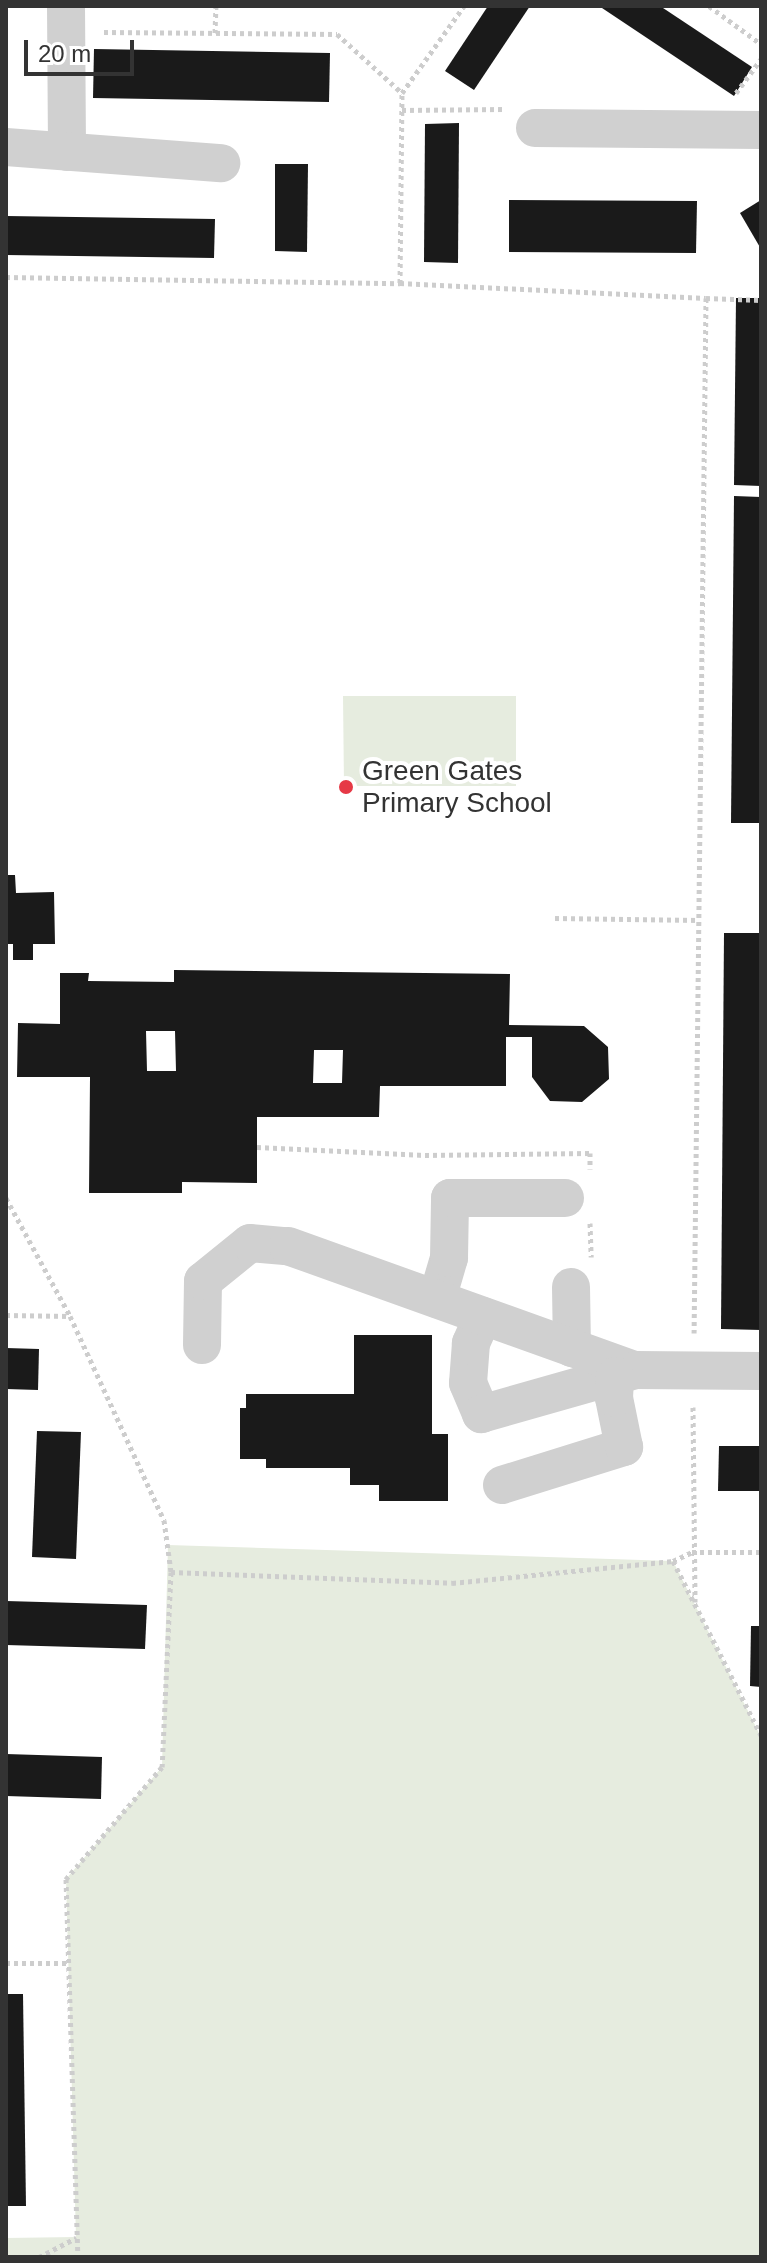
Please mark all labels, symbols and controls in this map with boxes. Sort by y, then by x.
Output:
scale bar [28,24,138,74]
text: 20 m [38,40,91,67]
place label: Green Gates Primary School [362,754,552,820]
marker: Green Gates Primary School [337,778,355,796]

